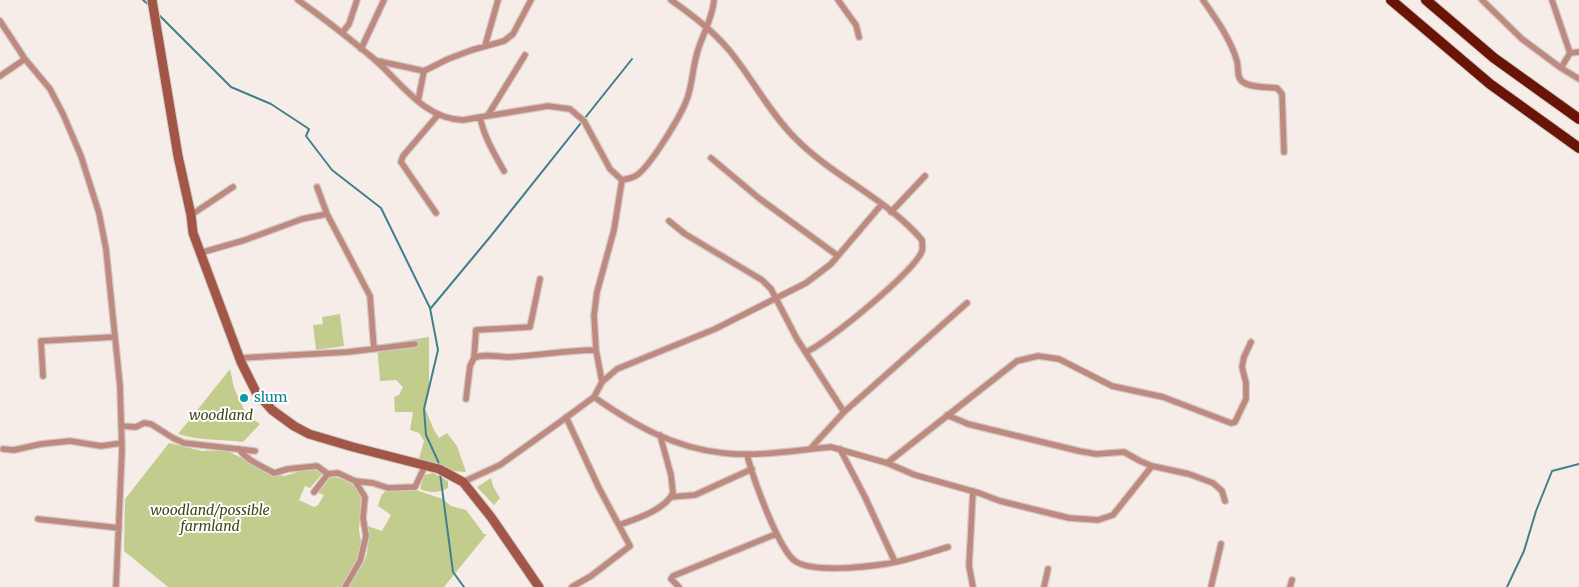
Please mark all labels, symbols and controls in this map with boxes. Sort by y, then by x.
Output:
place label: slum [254,390,288,406]
marker: slum [238,392,250,404]
park label: woodland [189,408,253,424]
park label: woodland/possible farmland [150,503,270,536]

